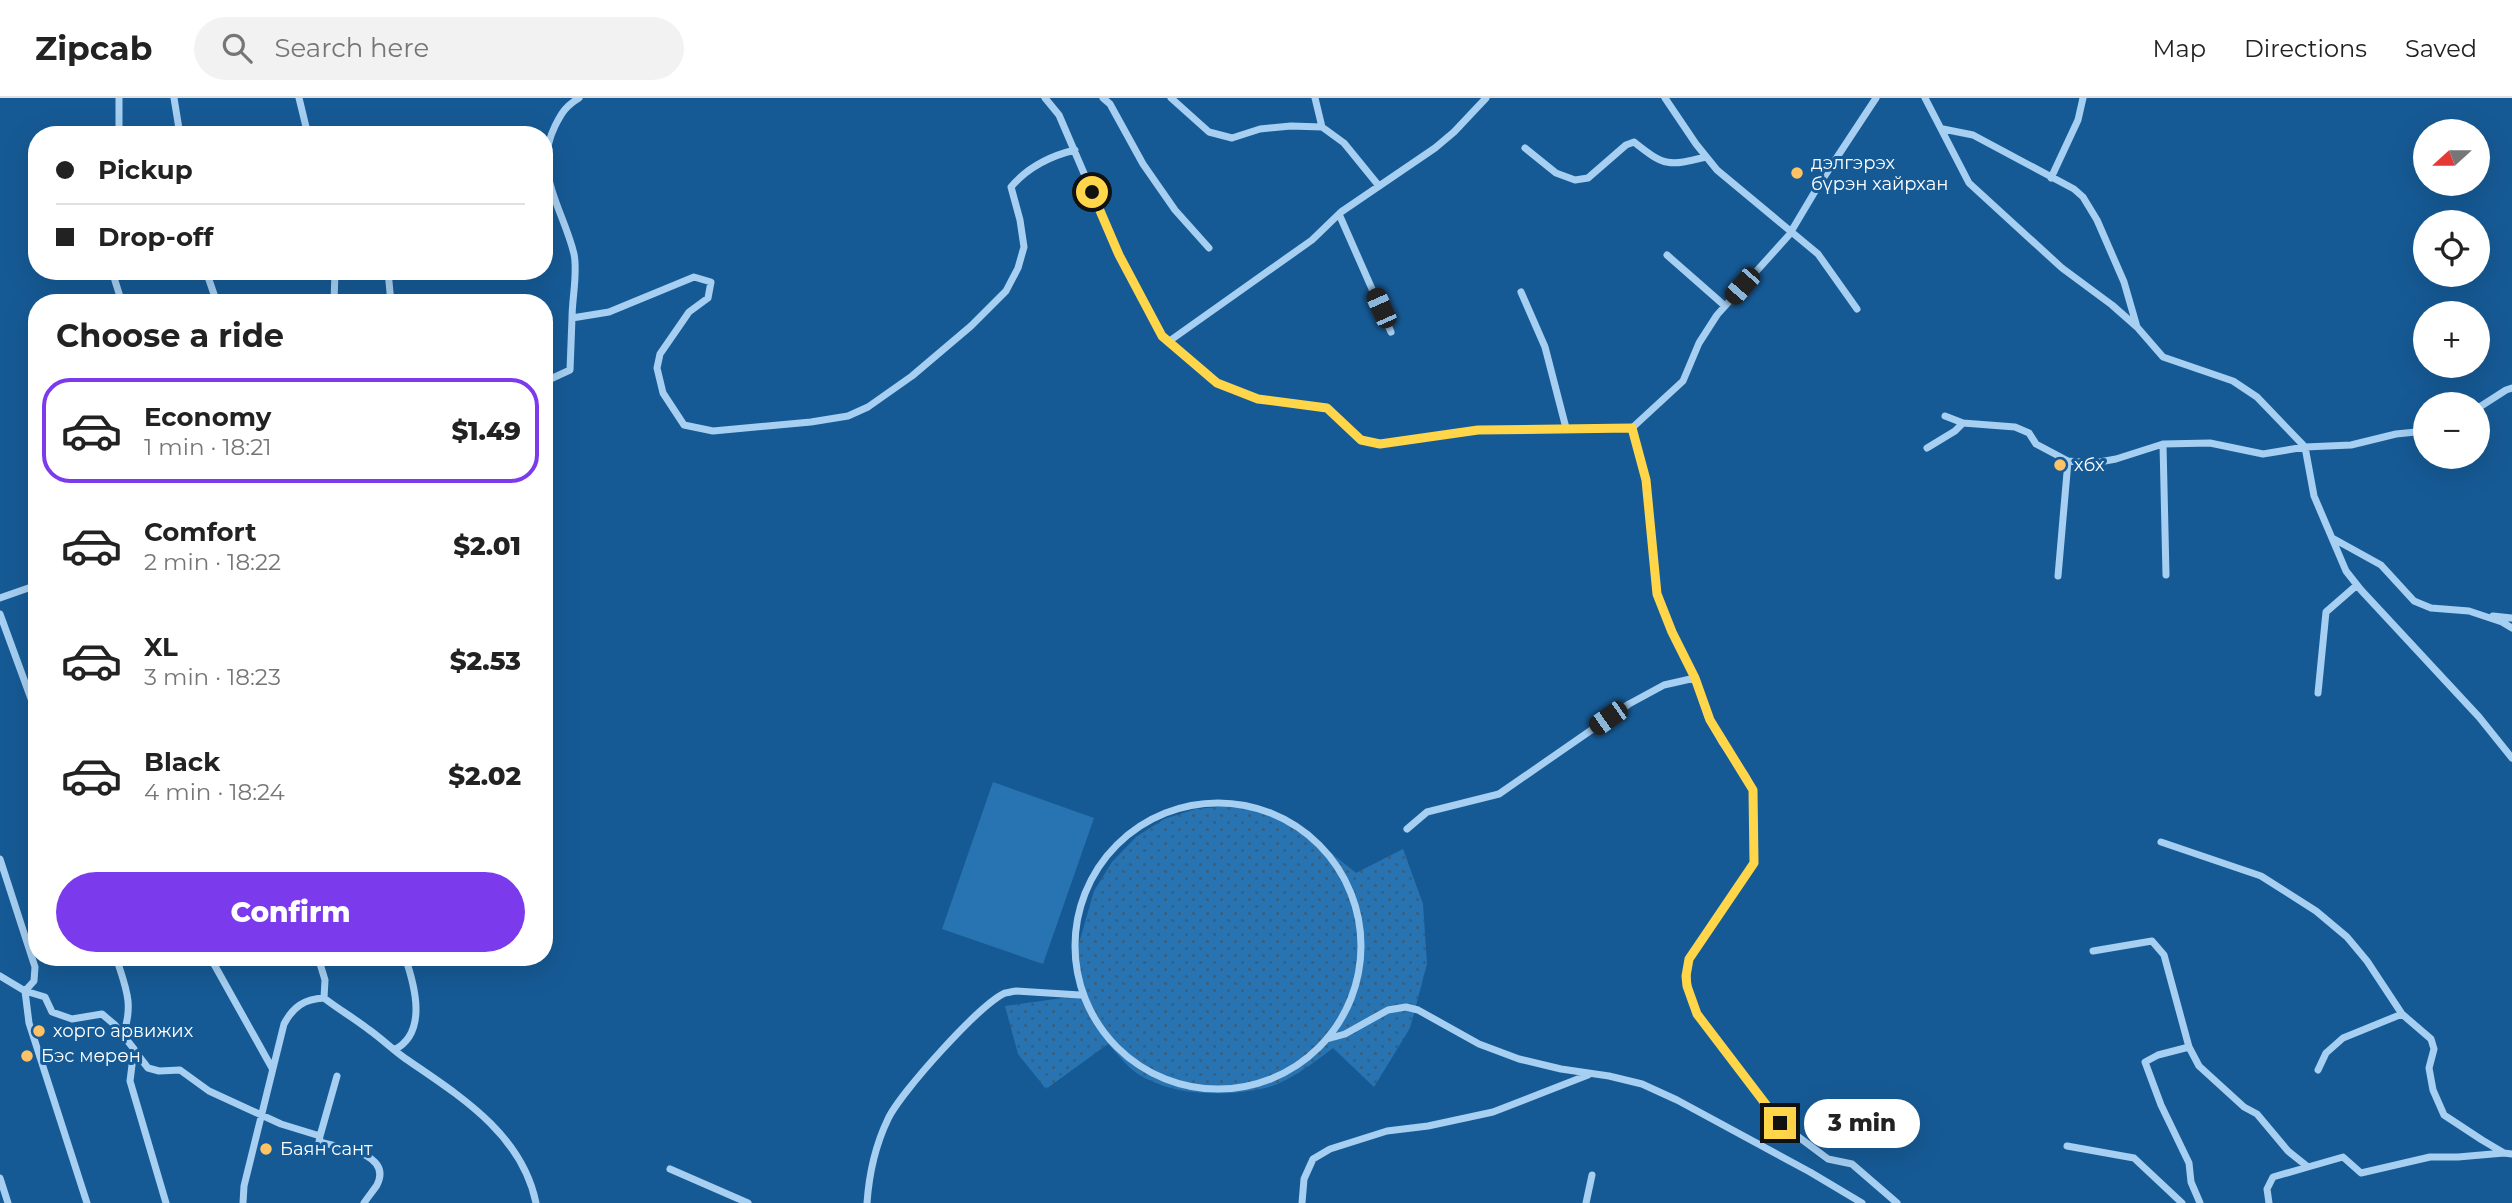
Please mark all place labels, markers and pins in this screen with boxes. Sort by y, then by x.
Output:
place label: дэлгэрэх бүрэн хайрхан [1811,152,1948,195]
marker: дэлгэрэх бүрэн хайрхан [1789,165,1805,181]
place label: хбх [2074,454,2105,476]
marker: хбх [2052,457,2068,473]
place label: хорго арвижих [53,1020,194,1042]
marker: хорго арвижих [31,1023,47,1039]
place label: Бэс мөрөн [41,1045,141,1067]
marker: Бэс мөрөн [19,1048,35,1064]
place label: Баян сант [280,1138,373,1160]
marker: Баян сант [258,1141,274,1157]

